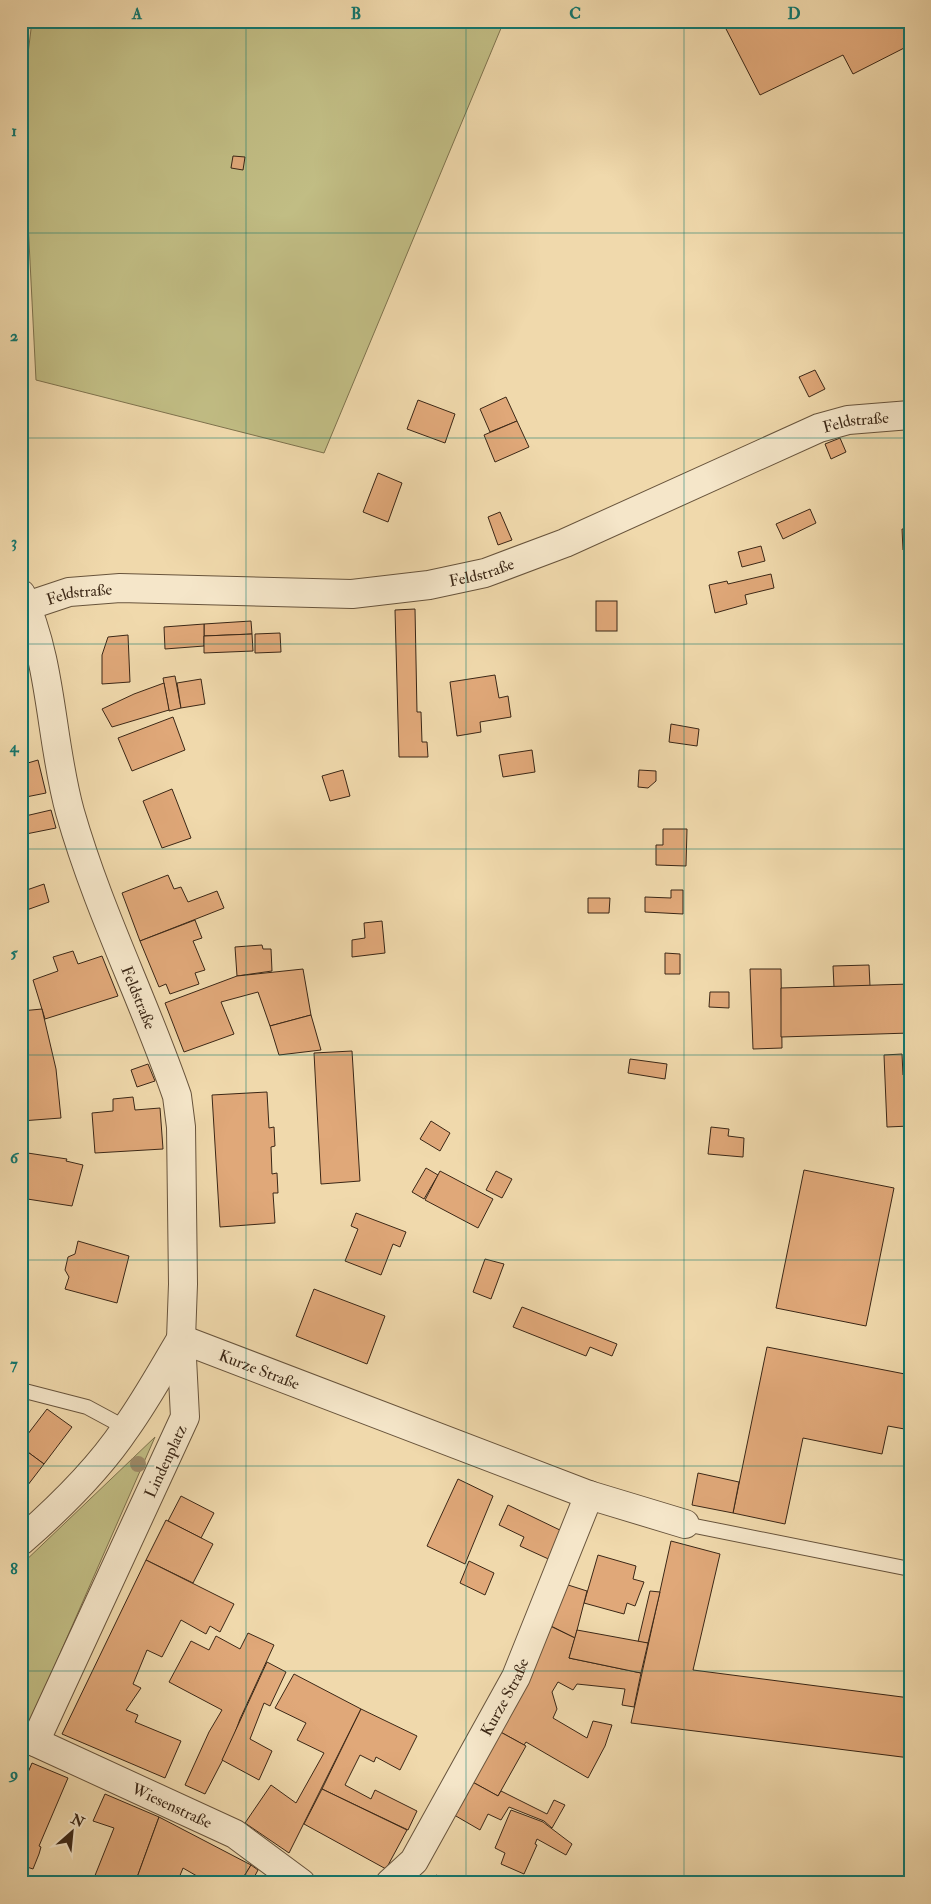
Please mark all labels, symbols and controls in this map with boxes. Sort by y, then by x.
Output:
text: A [131,4,143,24]
text: B [351,4,361,24]
text: C [569,4,581,24]
text: D [787,4,801,24]
text: 1 [11,121,17,141]
text: 2 [10,326,18,346]
street label: Feldstraße [820,408,890,438]
text: 3 [11,532,17,552]
street label: Feldstraße [447,554,517,591]
street label: Feldstraße [44,580,113,610]
text: 4 [9,737,20,757]
text: 5 [10,943,18,963]
street label: Feldstraße [116,963,160,1033]
text: 6 [10,1148,20,1168]
street label: Kurze Straße [216,1345,303,1395]
text: 7 [10,1354,18,1374]
street label: Lindenplatz [140,1421,193,1502]
text: 8 [10,1559,18,1579]
street label: Kurze Straße [476,1655,534,1740]
text: 9 [8,1764,18,1784]
street label: Wiesenstraße [128,1779,215,1833]
north arrow [48,1806,98,1856]
text: N [67,1810,88,1831]

